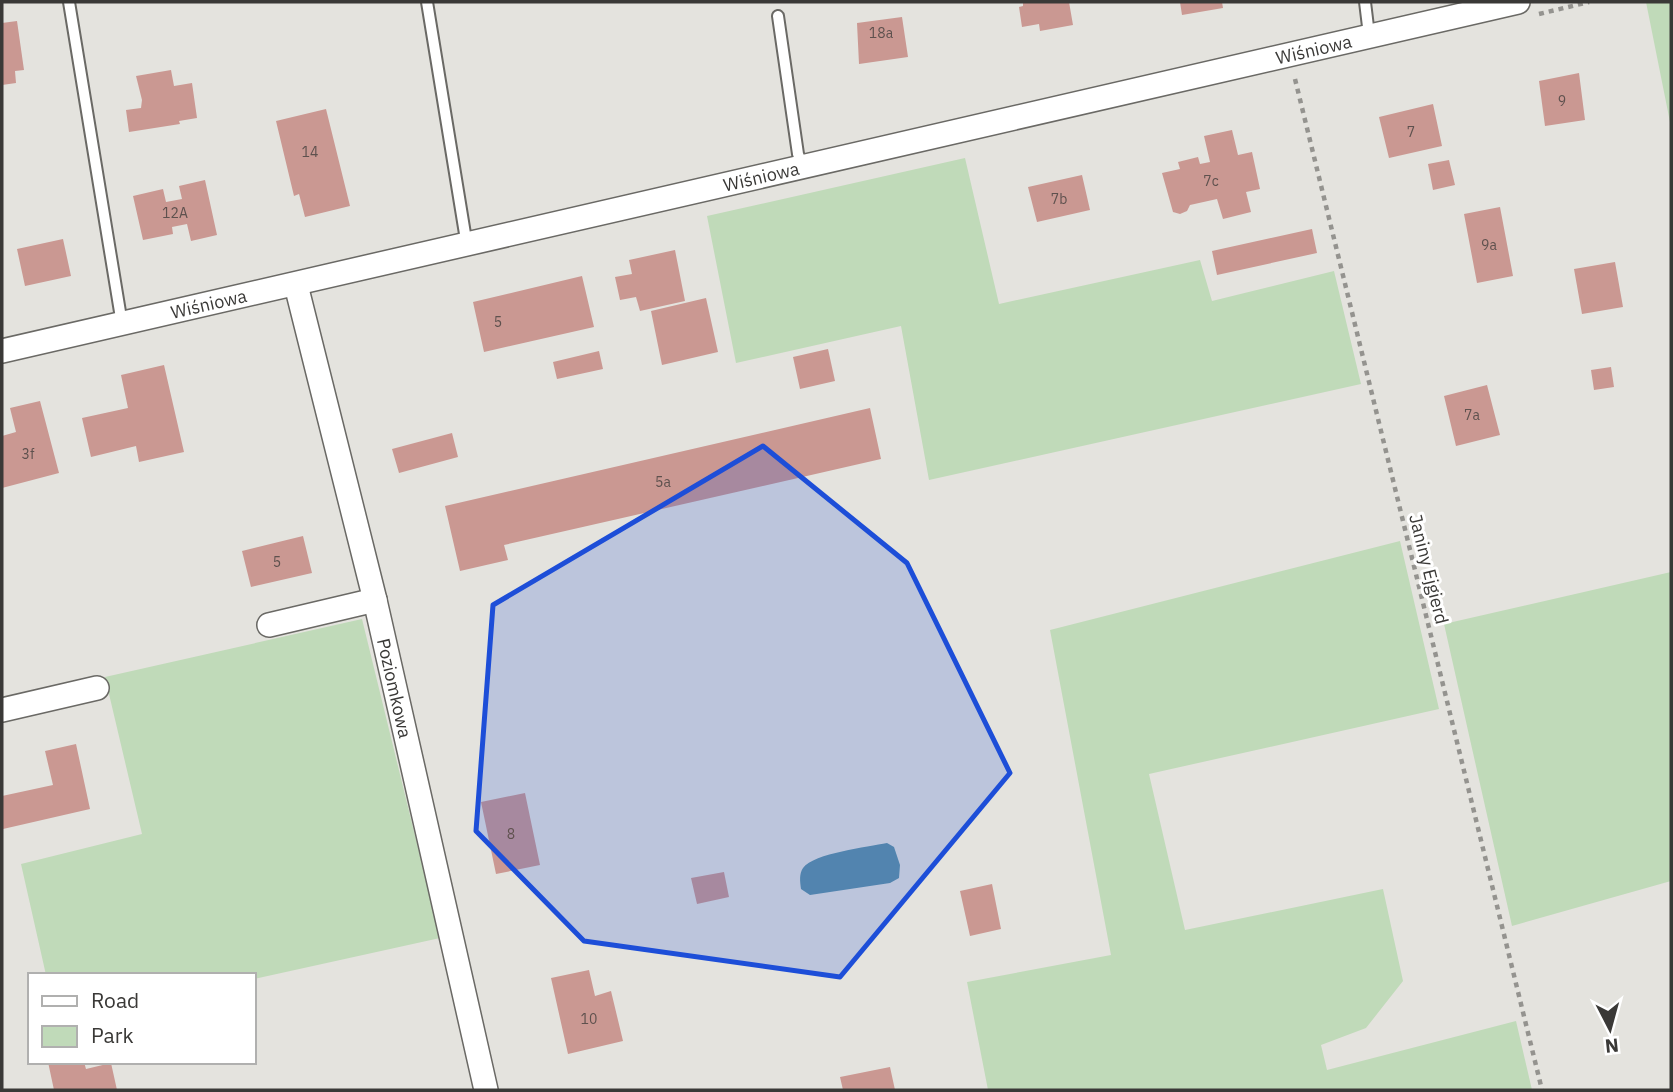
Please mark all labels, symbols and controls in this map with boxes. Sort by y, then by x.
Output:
house number: 18a [869,24,894,42]
street label: Wiśniowa [1273,29,1354,69]
house number: 9 [1558,92,1566,110]
house number: 7 [1407,123,1415,141]
house number: 14 [302,143,318,161]
street label: Wiśniowa [721,156,802,196]
house number: 7c [1203,172,1219,190]
house number: 7b [1051,190,1067,208]
house number: 12A [162,204,188,222]
house number: 9a [1481,236,1497,254]
street label: Wiśniowa [168,283,249,323]
house number: 5 [494,313,502,331]
house number: 7a [1464,406,1480,424]
house number: 3f [22,445,35,463]
house number: 5a [655,473,671,491]
street label: Janiny Ejgierd [1404,512,1454,626]
house number: 5 [273,553,281,571]
street label: Poziomkowa [372,636,417,741]
house number: 8 [507,825,515,843]
legend [28,973,256,1064]
text: Road [91,986,139,1014]
north arrow [1575,994,1645,1064]
house number: 10 [581,1010,597,1028]
text: Park [91,1021,134,1049]
text: N [1604,1033,1620,1059]

